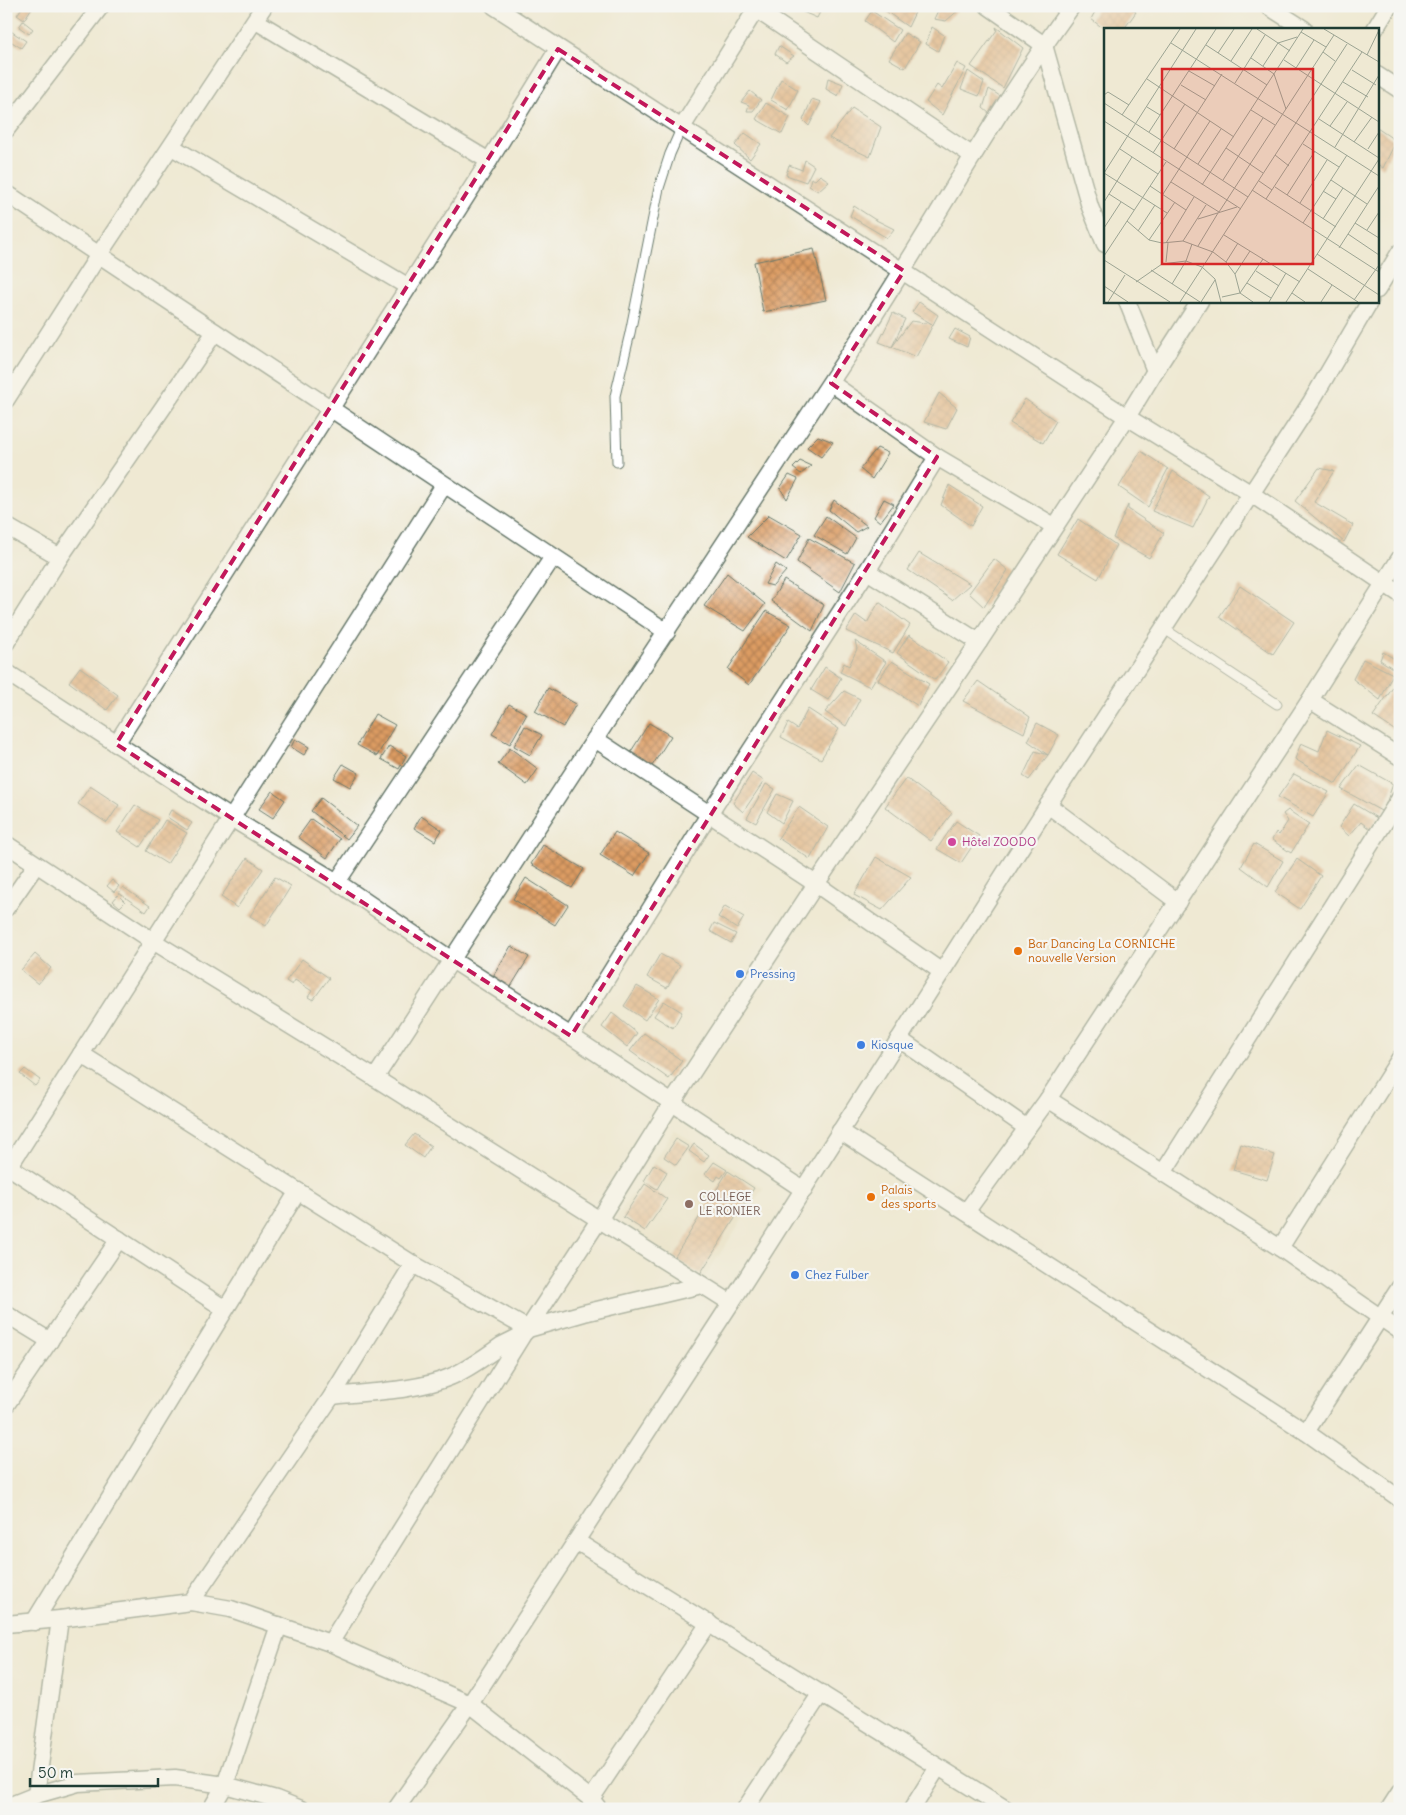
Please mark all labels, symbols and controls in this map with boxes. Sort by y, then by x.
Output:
inset map [1104,28,1378,302]
place label: Hôtel ZOODO [962,834,1036,849]
marker: Hôtel ZOODO [946,836,958,848]
place label: Bar Dancing La CORNICHE nouvelle Version [1028,936,1176,965]
marker: Bar Dancing La CORNICHE nouvelle Version [1012,945,1024,957]
place label: Pressing [750,966,795,981]
marker: Pressing [734,968,746,980]
place label: Kiosque [871,1037,913,1052]
marker: Kiosque [855,1039,867,1051]
place label: Palais des sports [881,1182,936,1211]
place label: COLLEGE LE RONIER [699,1189,761,1218]
marker: Palais des sports [865,1191,877,1203]
marker: COLLEGE LE RONIER [683,1198,695,1210]
place label: Chez Fulber [805,1267,869,1282]
marker: Chez Fulber [789,1269,801,1281]
scale bar [30,1755,158,1787]
text: 50 m [38,1763,73,1782]

